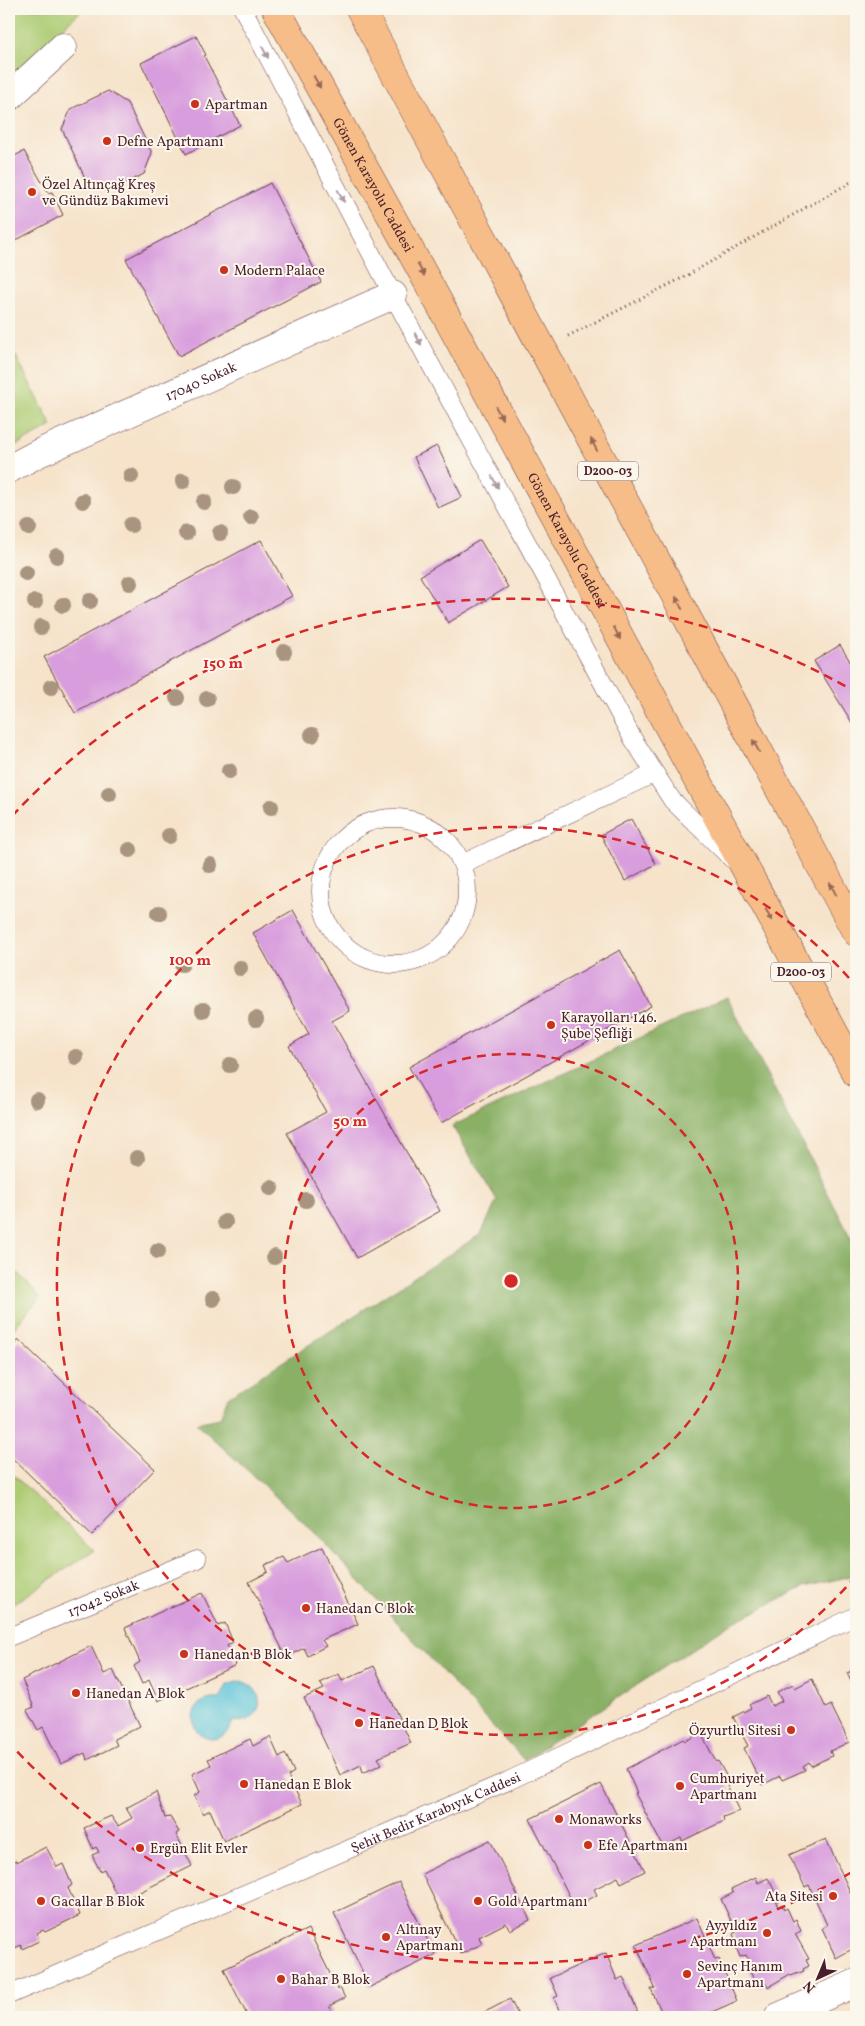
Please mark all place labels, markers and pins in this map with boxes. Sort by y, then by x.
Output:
place label: Apartman [205,96,268,115]
marker: Apartman [189,98,201,110]
place label: Defne Apartmanı [117,133,223,152]
marker: Defne Apartmanı [101,135,113,147]
place label: Özel Altınçağ Kreş ve Gündüz Bakımevi [42,176,169,211]
marker: Özel Altınçağ Kreş ve Gündüz Bakımevi [26,186,38,198]
place label: Modern Palace [234,262,325,281]
marker: Modern Palace [218,264,230,276]
place label: Karayolları 146. Şube Şefliği [561,1009,657,1044]
marker: Karayolları 146. Şube Şefliği [545,1019,557,1031]
centre of rings [502,1272,520,1290]
place label: Hanedan C Blok [316,1600,415,1619]
marker: Hanedan C Blok [300,1602,312,1614]
place label: Hanedan B Blok [194,1646,292,1665]
marker: Hanedan B Blok [178,1648,190,1660]
place label: Hanedan A Blok [86,1685,185,1704]
marker: Hanedan A Blok [70,1687,82,1699]
place label: Hanedan D Blok [369,1715,469,1734]
marker: Hanedan D Blok [353,1717,365,1729]
place label: Özyurtlu Sitesi [689,1722,781,1741]
marker: Özyurtlu Sitesi [785,1724,797,1736]
place label: Cumhuriyet Apartmanı [690,1770,765,1805]
place label: Hanedan E Blok [254,1776,352,1795]
marker: Hanedan E Blok [238,1778,250,1790]
marker: Cumhuriyet Apartmanı [674,1780,686,1792]
place label: Monaworks [569,1811,642,1830]
marker: Monaworks [553,1813,565,1825]
place label: Efe Apartmanı [598,1837,688,1856]
marker: Efe Apartmanı [582,1839,594,1851]
place label: Ergün Elit Evler [150,1840,248,1859]
marker: Ergün Elit Evler [134,1842,146,1854]
place label: Ata Sitesi [765,1888,823,1907]
marker: Ata Sitesi [827,1890,839,1902]
place label: Gacallar B Blok [51,1893,145,1912]
place label: Gold Apartmanı [488,1893,587,1912]
marker: Gacallar B Blok [35,1895,47,1907]
marker: Gold Apartmanı [472,1895,484,1907]
place label: Ayyıldız Apartmanı [690,1917,757,1952]
place label: Altınay Apartmanı [396,1921,463,1956]
marker: Ayyıldız Apartmanı [761,1927,773,1939]
marker: Altınay Apartmanı [380,1931,392,1943]
place label: Sevinç Hanım Apartmanı [697,1958,783,1993]
marker: Sevinç Hanım Apartmanı [681,1968,693,1980]
place label: Bahar B Blok [291,1971,370,1990]
marker: Bahar B Blok [275,1973,287,1985]

